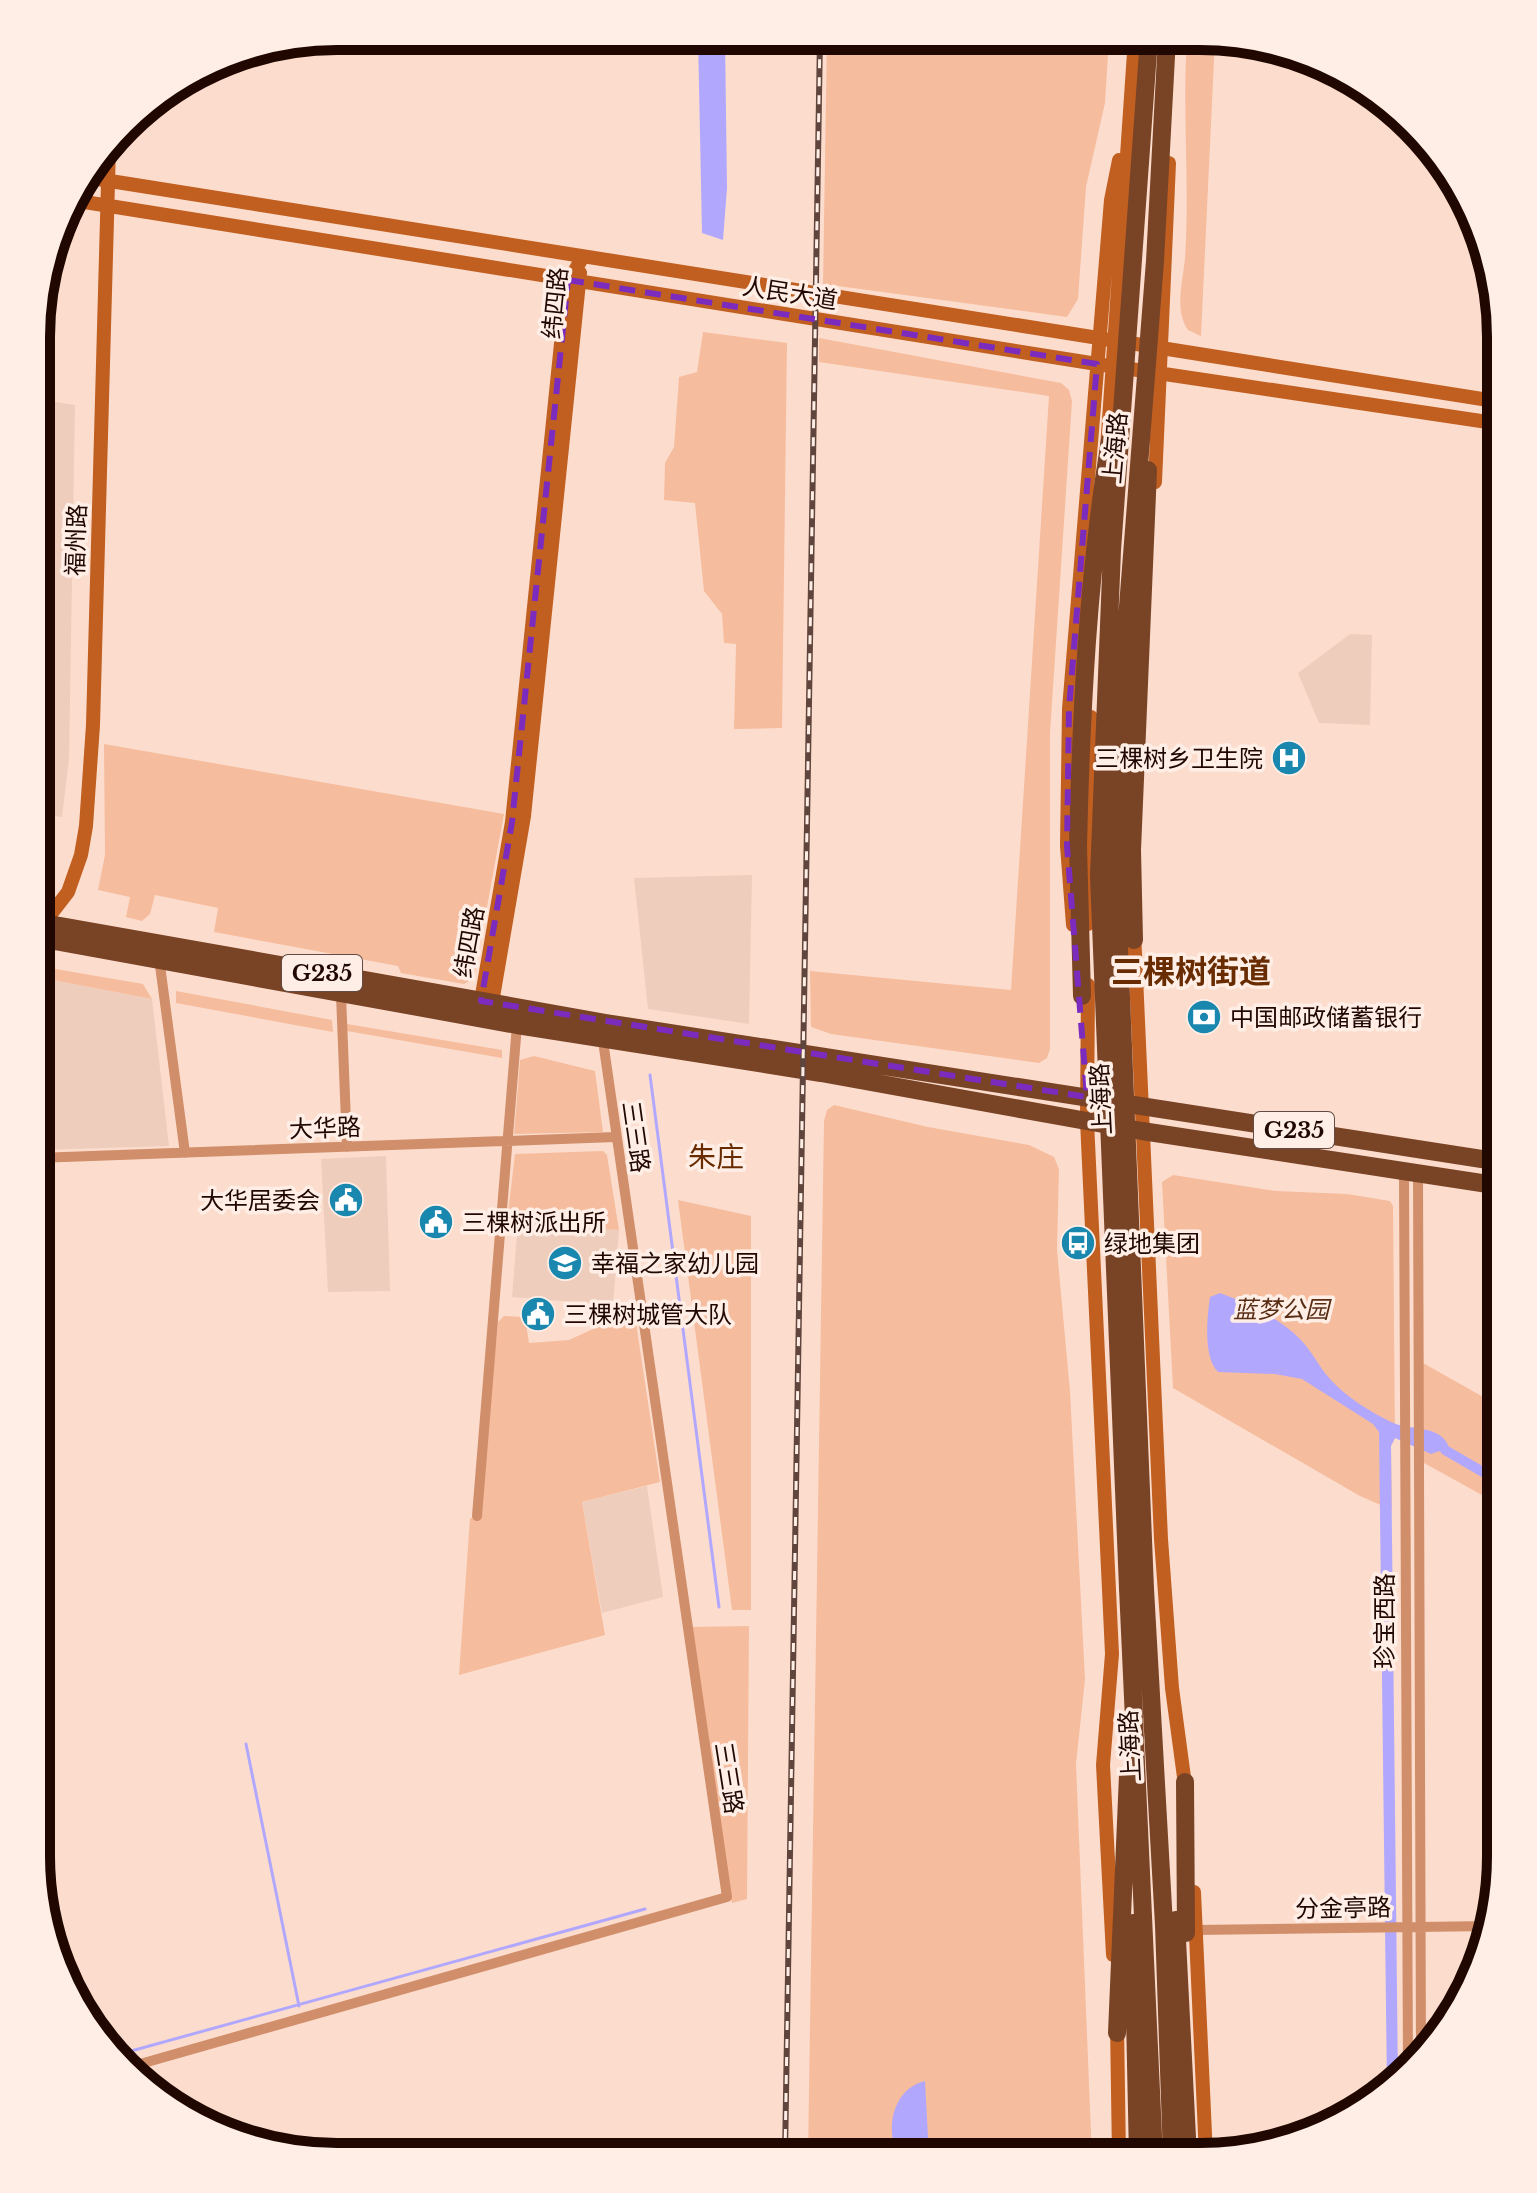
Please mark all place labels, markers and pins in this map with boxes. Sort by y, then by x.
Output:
hospital icon: 三棵树乡卫生院 [1270,739,1308,777]
place label: 三棵树乡卫生院 [1095,744,1263,773]
bank icon: 中国邮政储蓄银行 [1185,998,1223,1036]
place label: 中国邮政储蓄银行 [1230,1003,1422,1032]
public building icon: 大华居委会 [327,1181,365,1219]
place label: 大华居委会 [200,1186,320,1215]
public building icon: 三棵树派出所 [417,1203,455,1241]
place label: 三棵树派出所 [462,1208,606,1237]
bus stop icon: 绿地集团 [1059,1224,1097,1262]
place label: 绿地集团 [1104,1229,1200,1258]
school or university icon: 幸福之家幼儿园 [546,1244,584,1282]
place label: 幸福之家幼儿园 [591,1249,759,1278]
public building icon: 三棵树城管大队 [519,1295,557,1333]
place label: 三棵树城管大队 [564,1300,732,1329]

